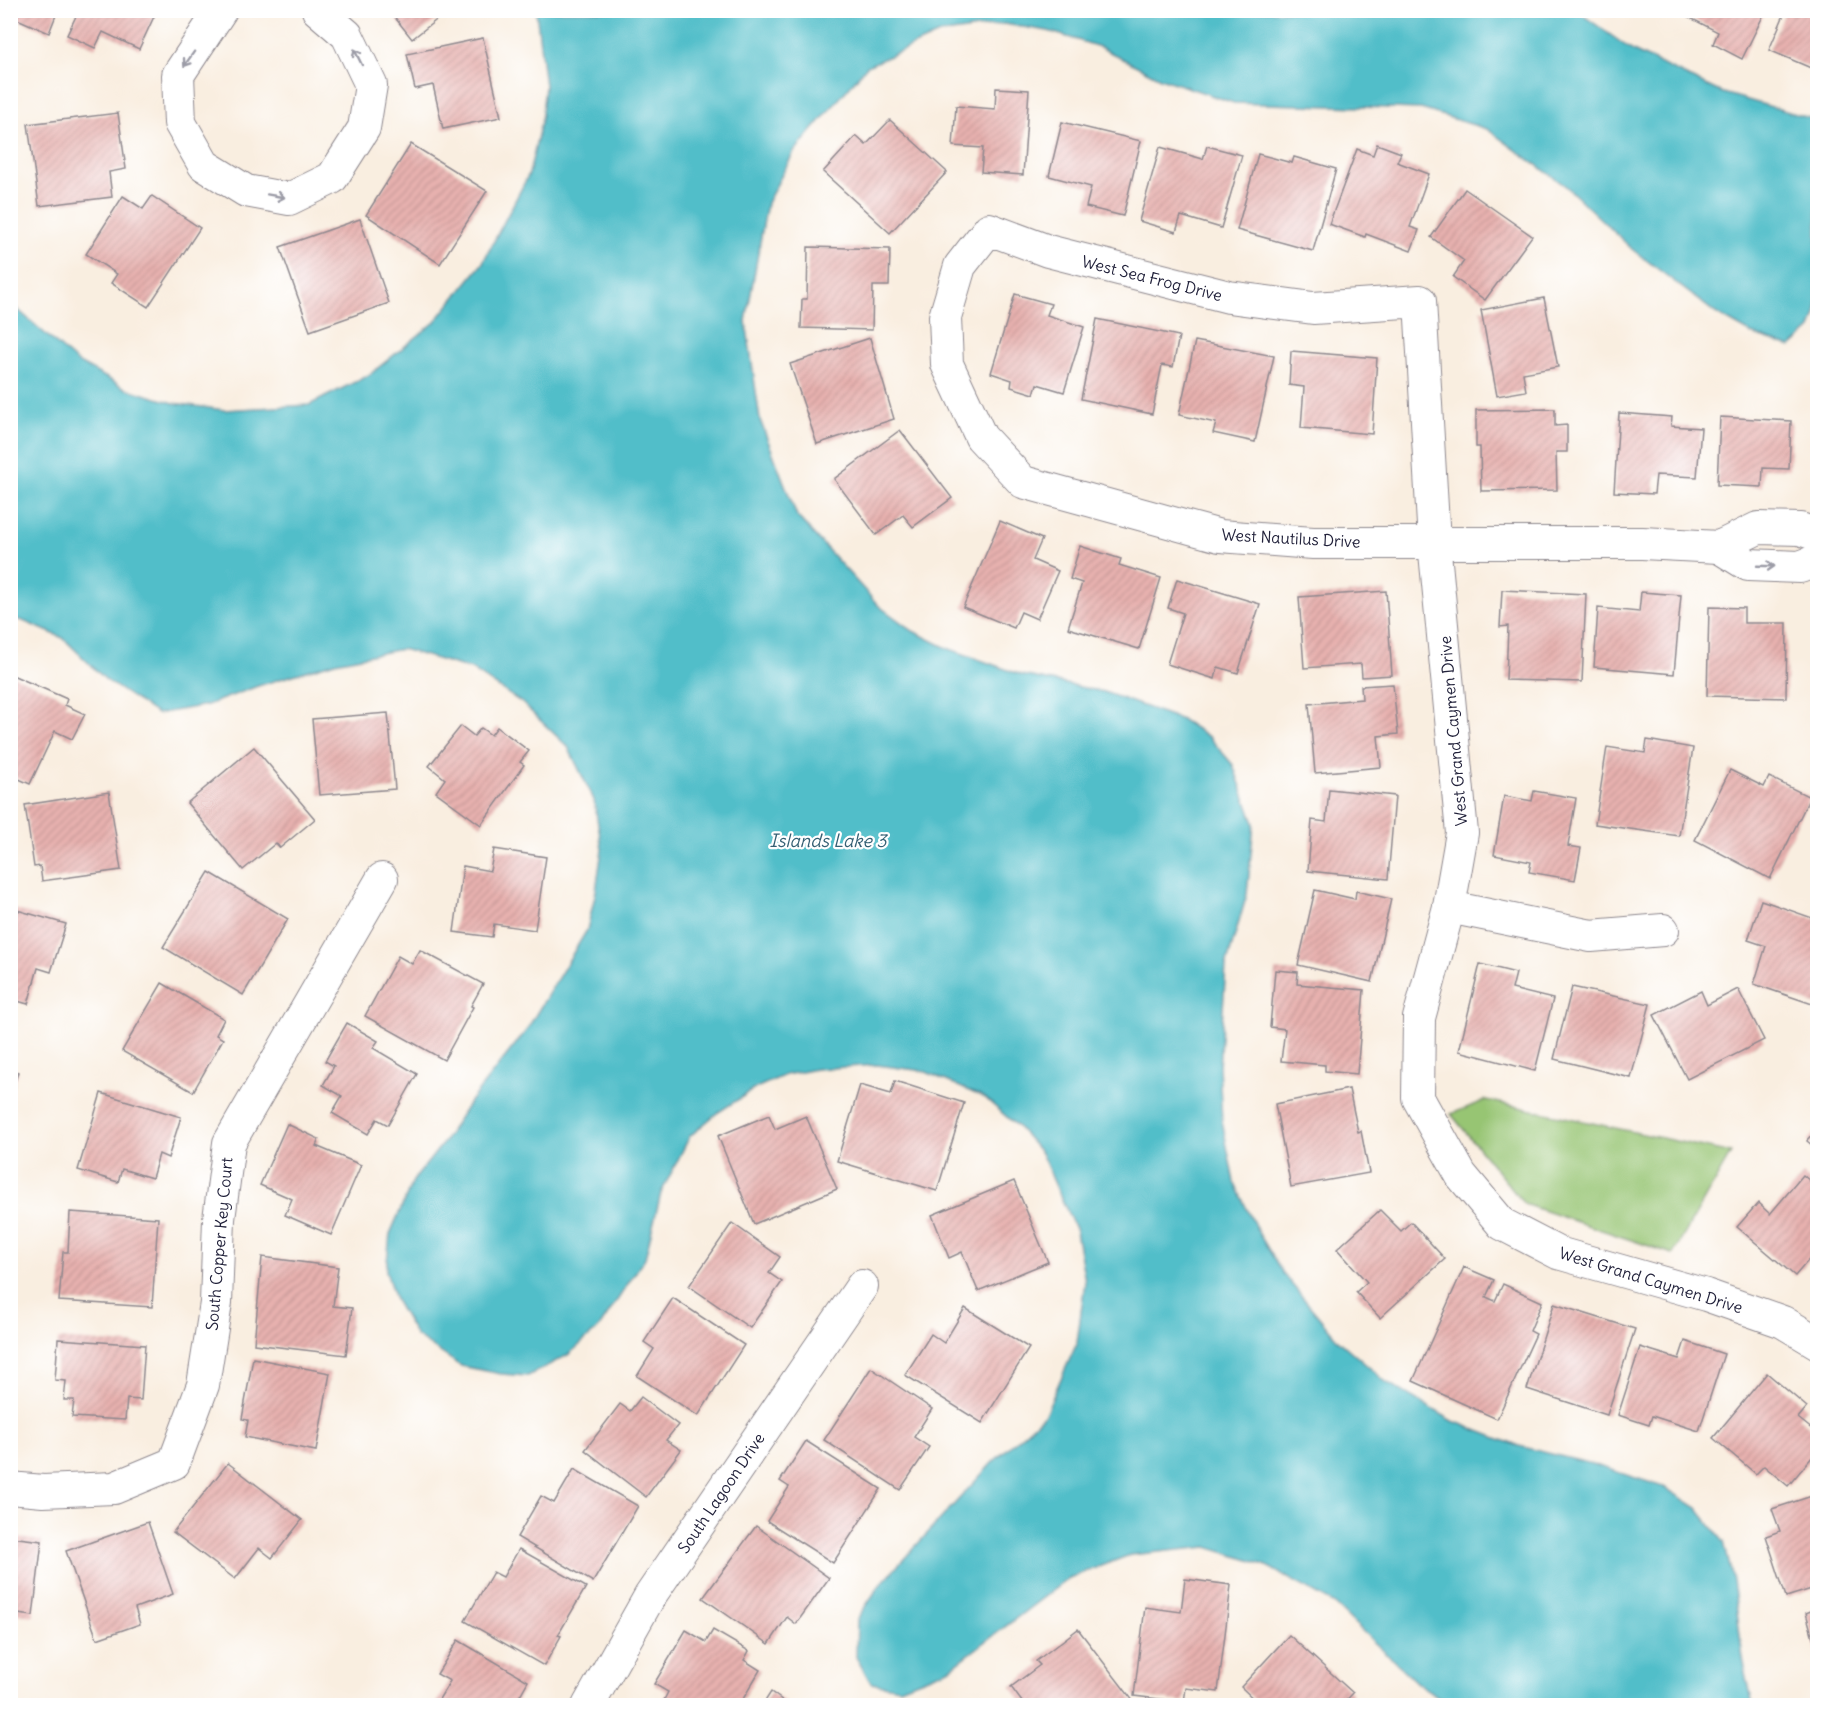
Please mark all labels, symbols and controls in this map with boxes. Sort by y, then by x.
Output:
one-way arrow [351,48,363,66]
one-way arrow [183,51,195,67]
one-way arrow [266,191,286,202]
street label: West Sea Frog Drive [1080,251,1224,305]
street label: West Nautilus Drive [1221,524,1361,552]
one-way arrow [1756,560,1776,572]
street label: West Grand Caymen Drive [1435,635,1471,827]
water label: Islands Lake 3 [769,829,888,852]
street label: South Copper Key Court [201,1156,237,1331]
street label: West Grand Caymen Drive [1557,1243,1745,1317]
street label: South Lagoon Drive [673,1429,769,1557]

